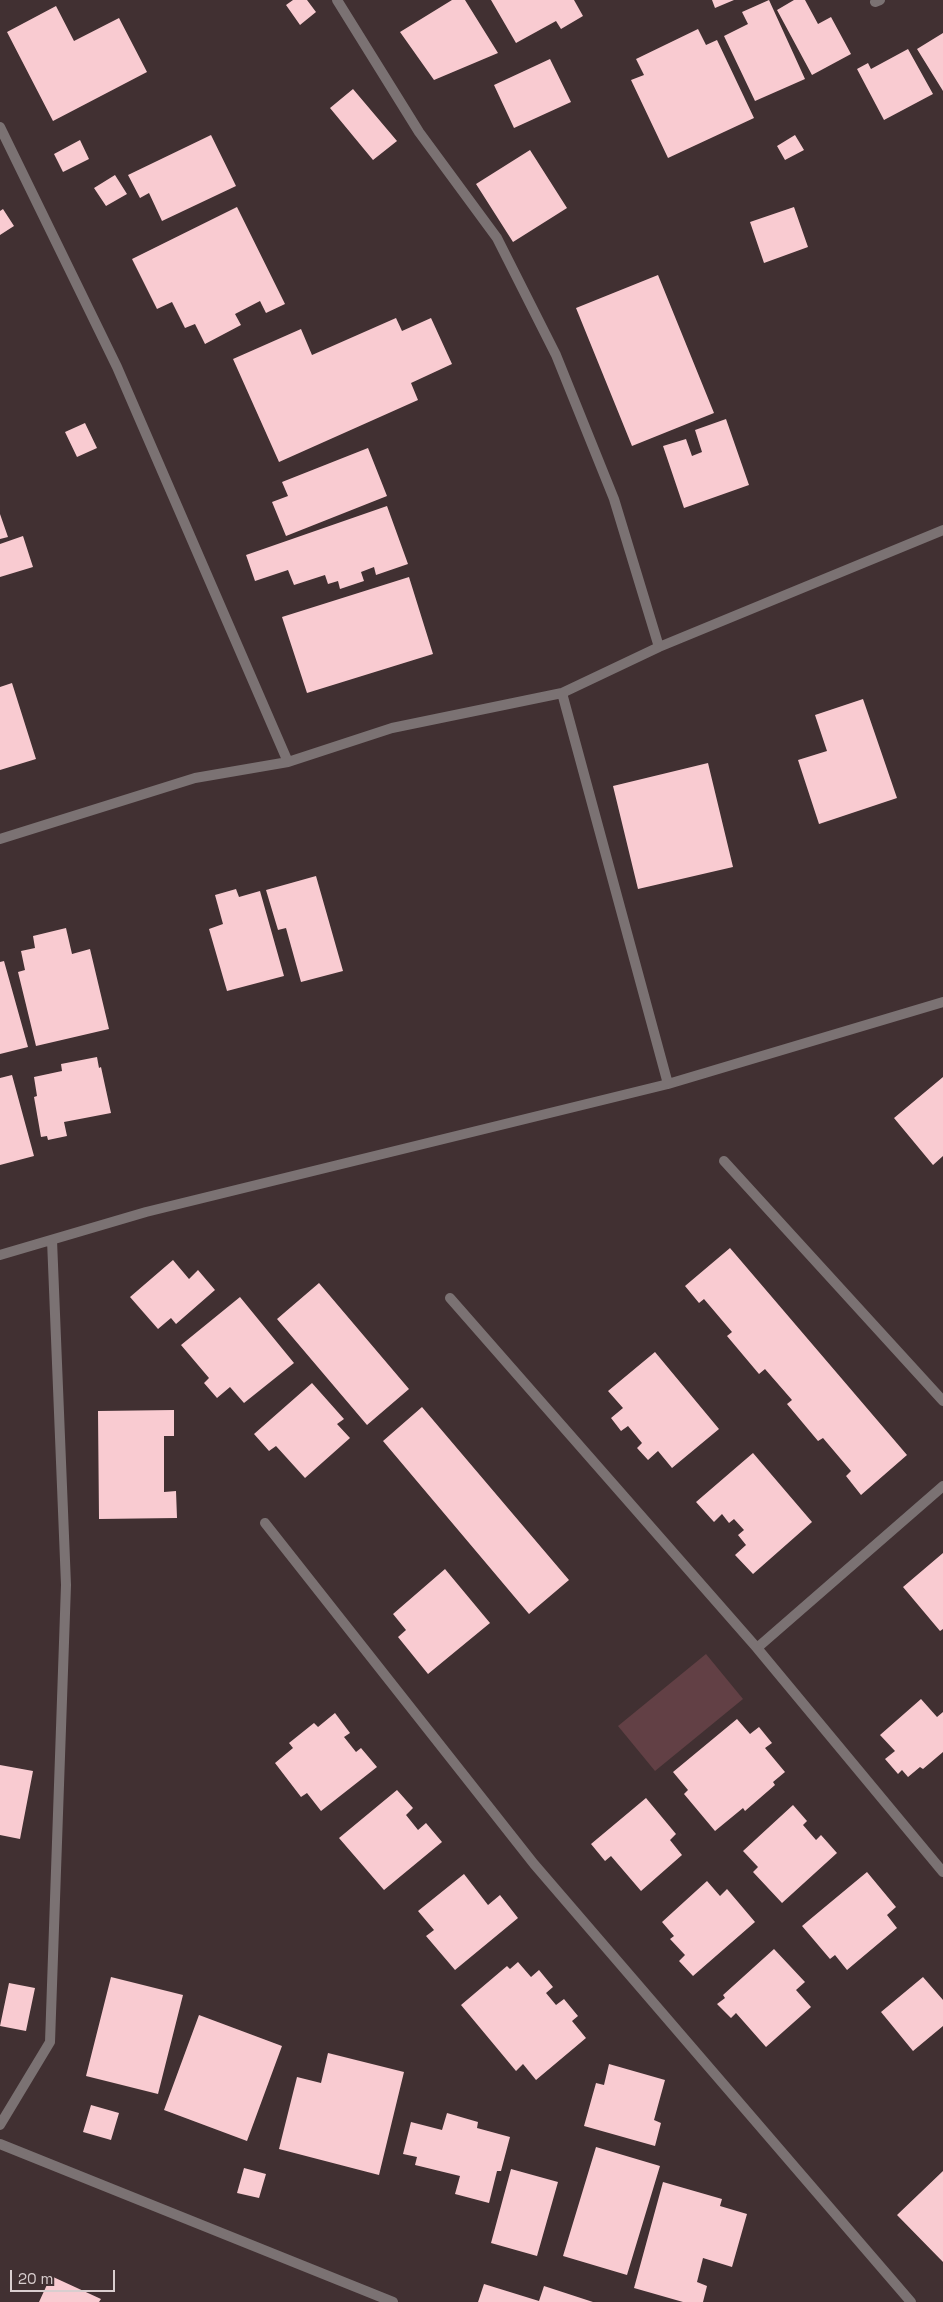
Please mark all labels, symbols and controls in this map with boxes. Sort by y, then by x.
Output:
scale bar [12,2260,118,2292]
text: 20 m [18,2269,53,2288]

